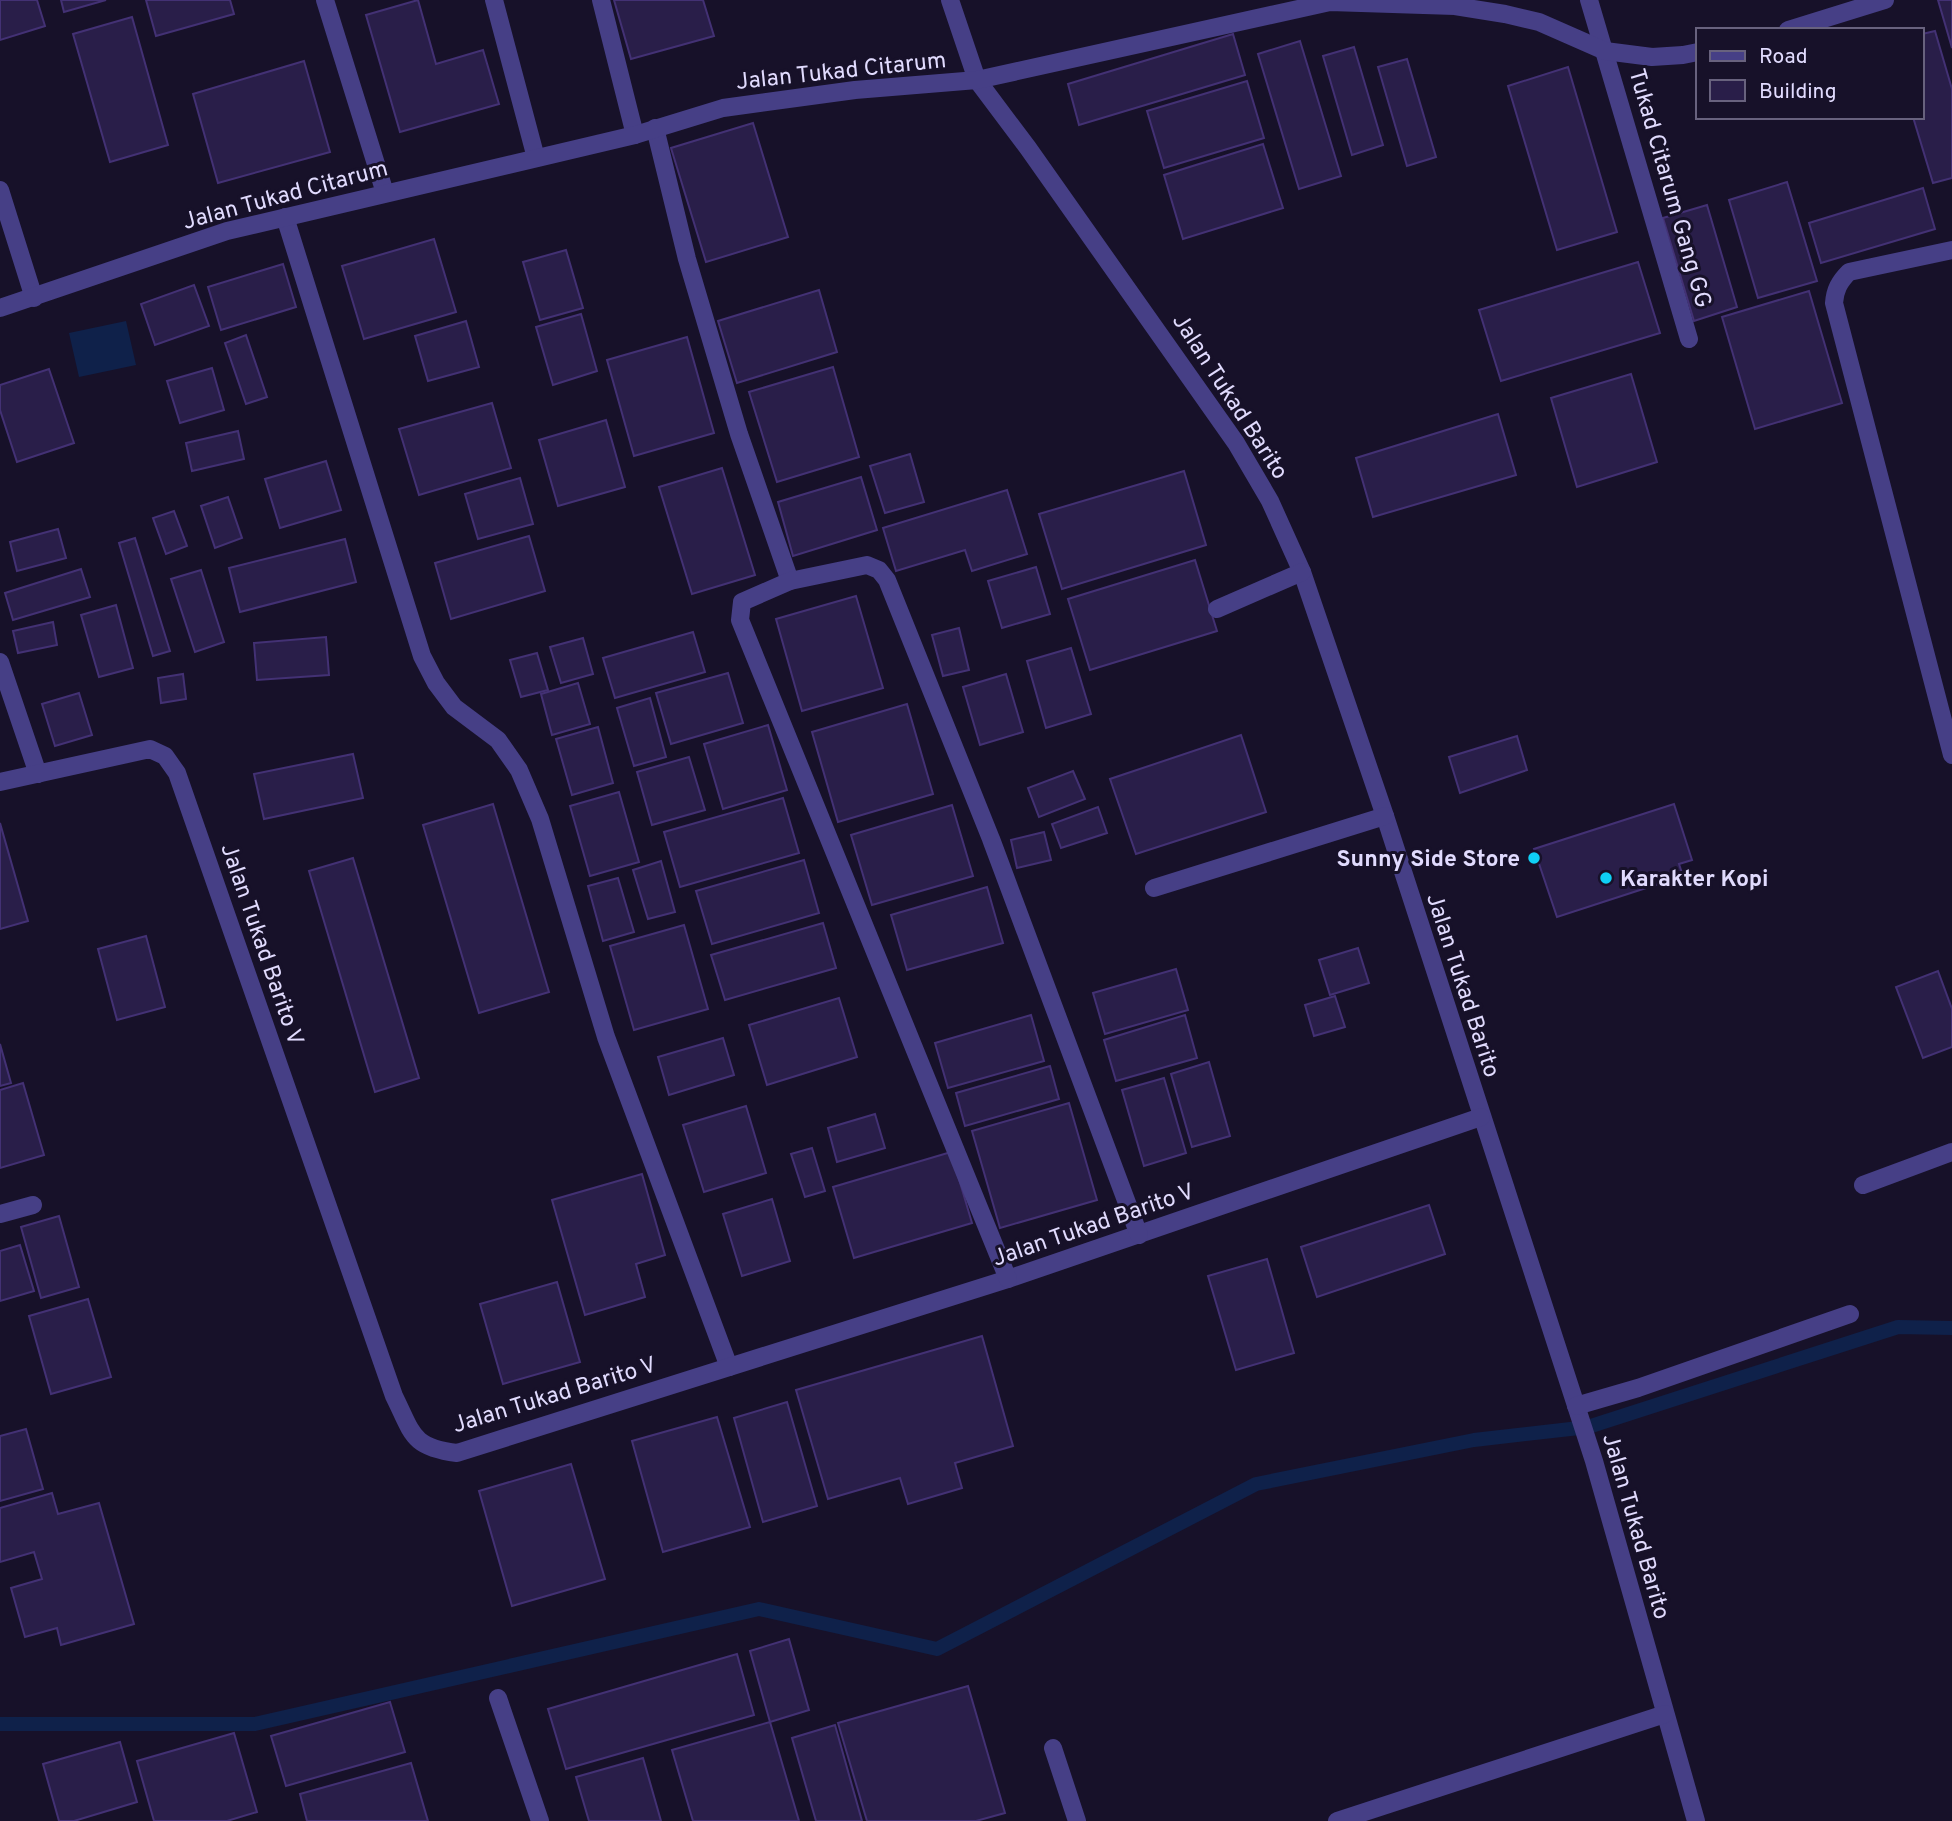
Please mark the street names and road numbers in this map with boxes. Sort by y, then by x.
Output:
street label: Jalan Tukad Citarum [735,47,948,98]
street label: Tukad Citarum Gang GG [1621,66,1717,312]
street label: Jalan Tukad Citarum [180,155,391,238]
street label: Jalan Tukad Barito [1164,309,1293,486]
street label: Jalan Tukad Barito V [212,840,309,1050]
street label: Jalan Tukad Barito [1418,890,1505,1082]
street label: Jalan Tukad Barito V [989,1178,1199,1275]
street label: Jalan Tukad Barito V [449,1352,660,1441]
street label: Jalan Tukad Barito [1594,1430,1675,1623]

